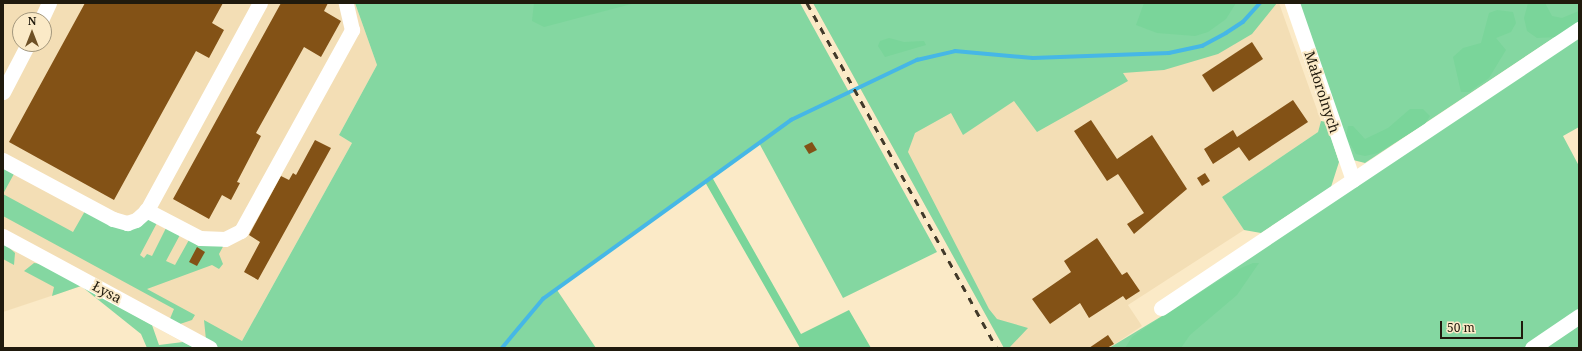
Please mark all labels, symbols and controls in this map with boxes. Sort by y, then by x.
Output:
north arrow [12,12,52,52]
text: N [28,13,36,28]
street label: Małorolnych [1301,49,1343,135]
street label: Łysa [90,277,124,307]
scale bar [1442,313,1525,339]
text: 50 m [1447,319,1475,336]

